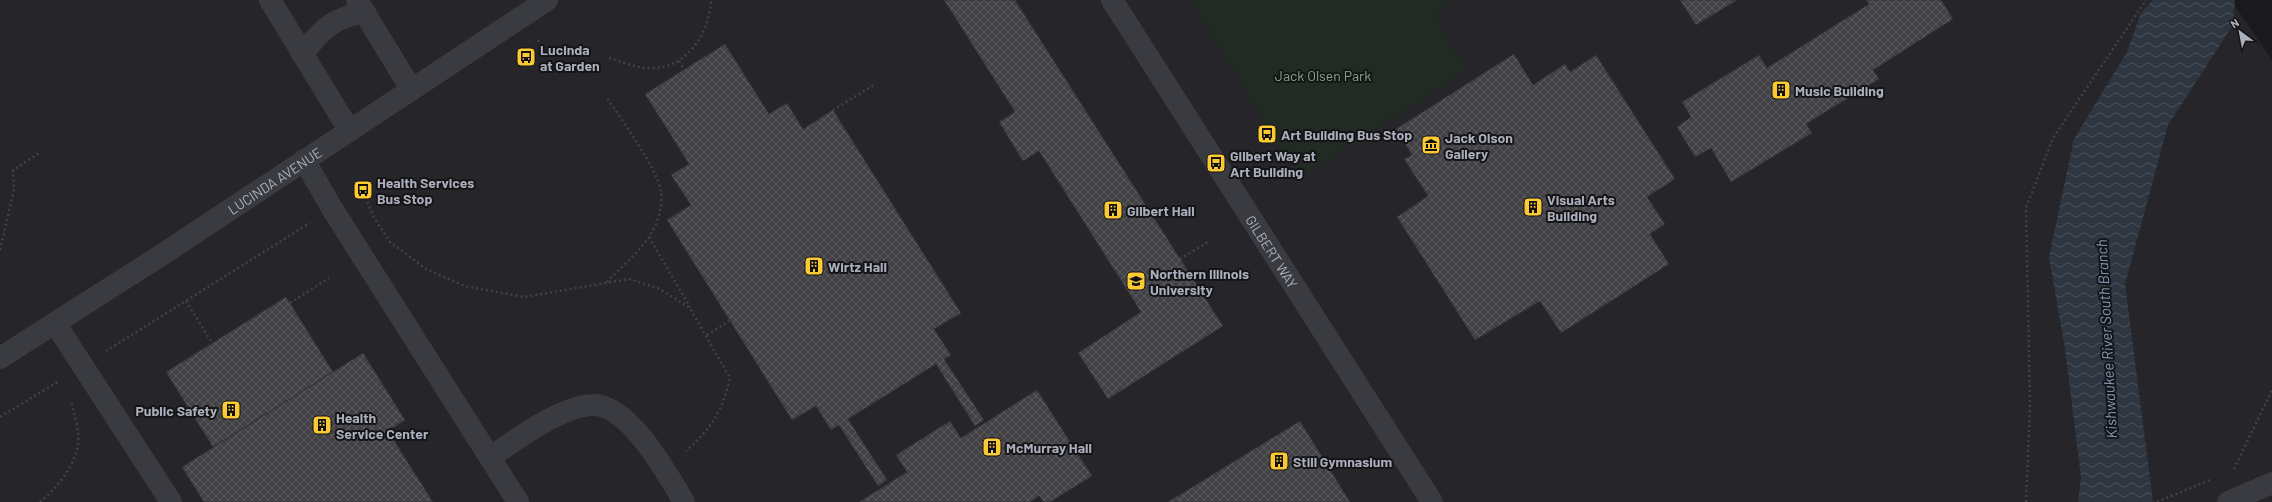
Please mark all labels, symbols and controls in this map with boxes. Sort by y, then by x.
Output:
north arrow [2220,12,2260,52]
text: N [2228,16,2241,31]
place label: Lucinda at Garden [540,41,600,74]
bus stop icon: Lucinda at Garden [515,46,537,68]
park label: Jack Olsen Park [1275,67,1371,84]
building icon: Music Building [1770,79,1792,101]
place label: Music Building [1795,82,1884,99]
bus stop icon: Art Building Bus Stop [1256,123,1278,145]
place label: Art Building Bus Stop [1281,126,1412,143]
place label: Jack Olson Gallery [1445,129,1513,162]
museum icon: Jack Olson Gallery [1420,134,1442,156]
street label: LUCINDA AVENUE [224,143,325,218]
place label: Gilbert Way at Art Building [1230,147,1316,180]
bus stop icon: Gilbert Way at Art Building [1205,152,1227,174]
place label: Health Services Bus Stop [377,174,474,207]
bus stop icon: Health Services Bus Stop [352,179,374,201]
place label: Visual Arts Building [1547,191,1615,224]
building icon: Visual Arts Building [1522,196,1544,218]
building icon: Gilbert Hall [1102,199,1124,221]
place label: Gilbert Hall [1127,202,1195,219]
street label: GILBERT WAY [1243,212,1302,291]
water label: Kishwaukee River South Branch [2092,239,2120,439]
building icon: Wirtz Hall [803,255,825,277]
place label: Wirtz Hall [828,258,887,275]
place label: Northern Illinois University [1150,265,1249,298]
school or university icon: Northern Illinois University [1125,270,1147,292]
building icon: Public Safety [220,399,242,421]
place label: Public Safety [135,402,217,419]
place label: Health Service Center [336,409,429,442]
building icon: Health Service Center [311,414,333,436]
building icon: McMurray Hall [981,436,1003,458]
place label: McMurray Hall [1006,439,1092,456]
building icon: Still Gymnasium [1268,450,1290,472]
place label: Still Gymnasium [1293,453,1392,470]

